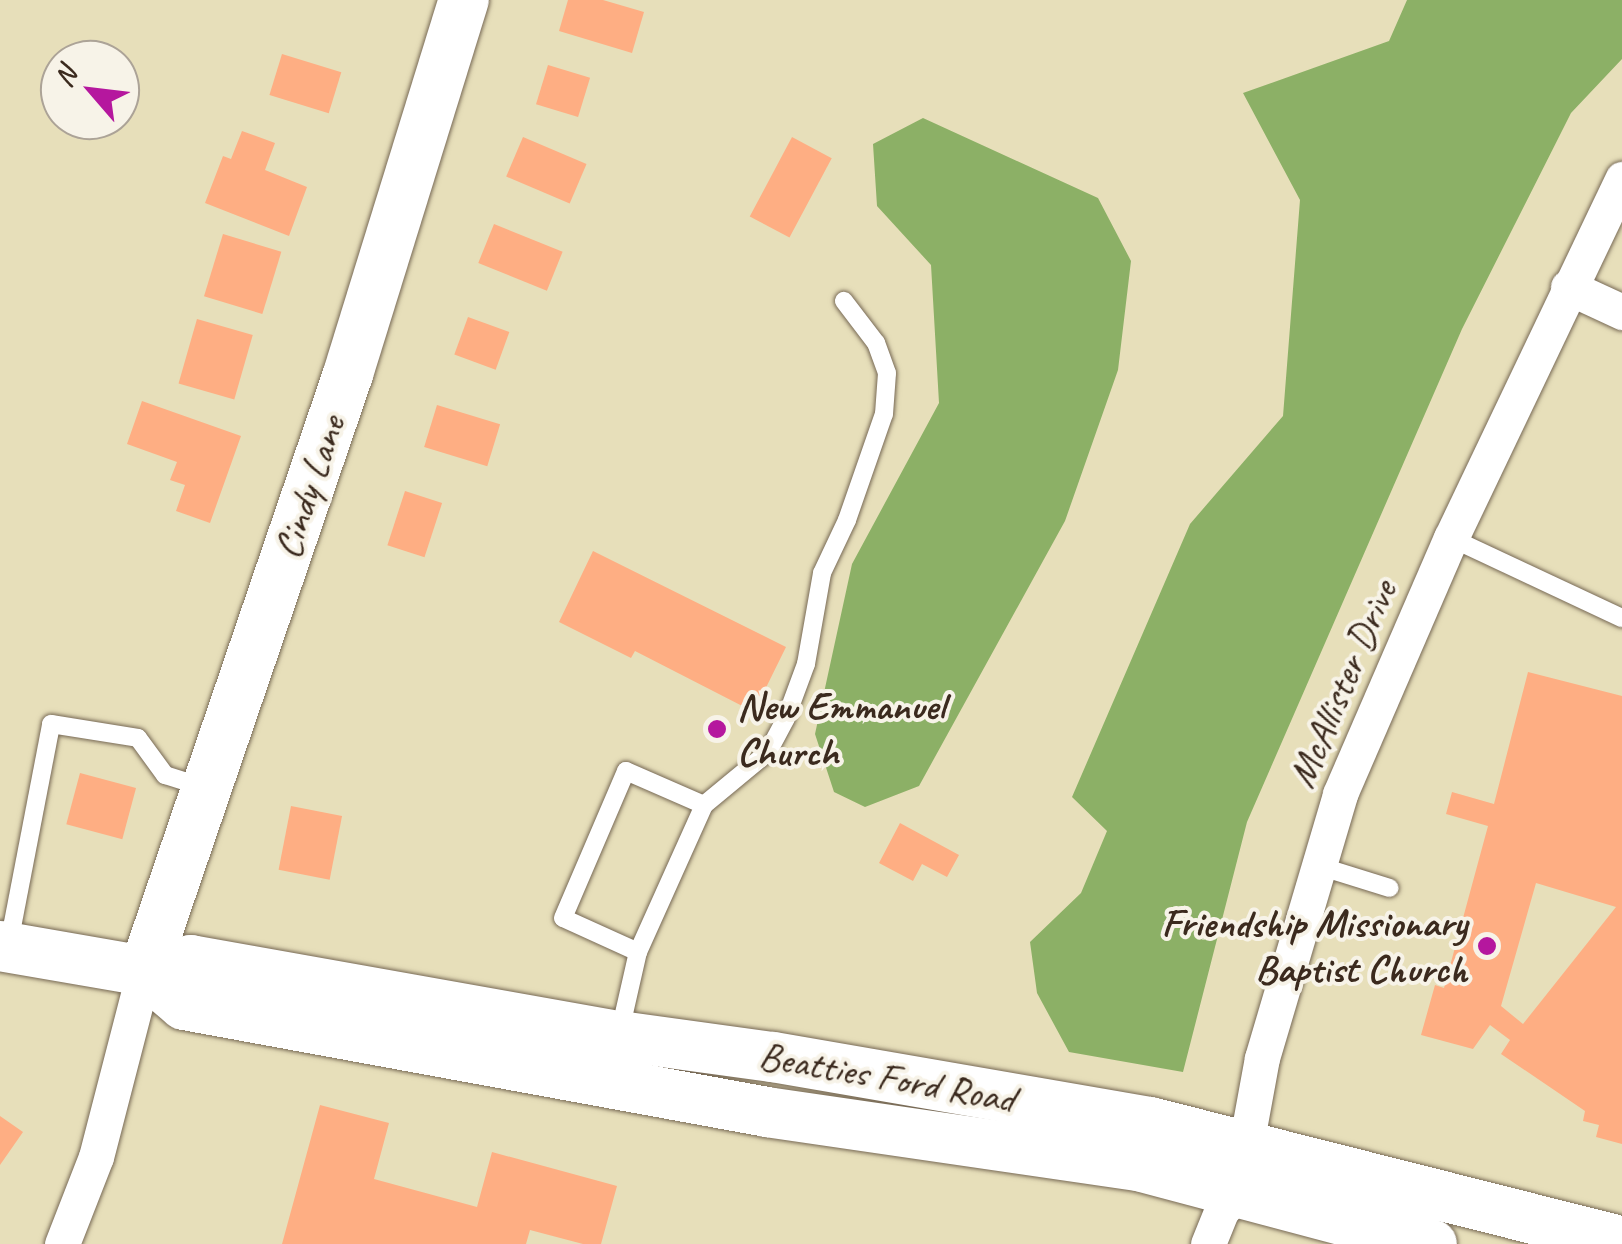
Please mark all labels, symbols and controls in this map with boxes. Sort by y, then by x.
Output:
north arrow [40,40,140,140]
text: N [45,61,84,92]
street label: Cindy Lane [262,409,356,565]
street label: McAllister Drive [1277,573,1407,795]
place label: New Emmanuel Church [737,682,946,776]
marker: New Emmanuel Church [706,718,728,740]
place label: Friendship Missionary Baptist Church [1161,899,1467,993]
marker: Friendship Missionary Baptist Church [1476,935,1498,957]
street label: Beatties Ford Road [756,1031,1018,1123]

